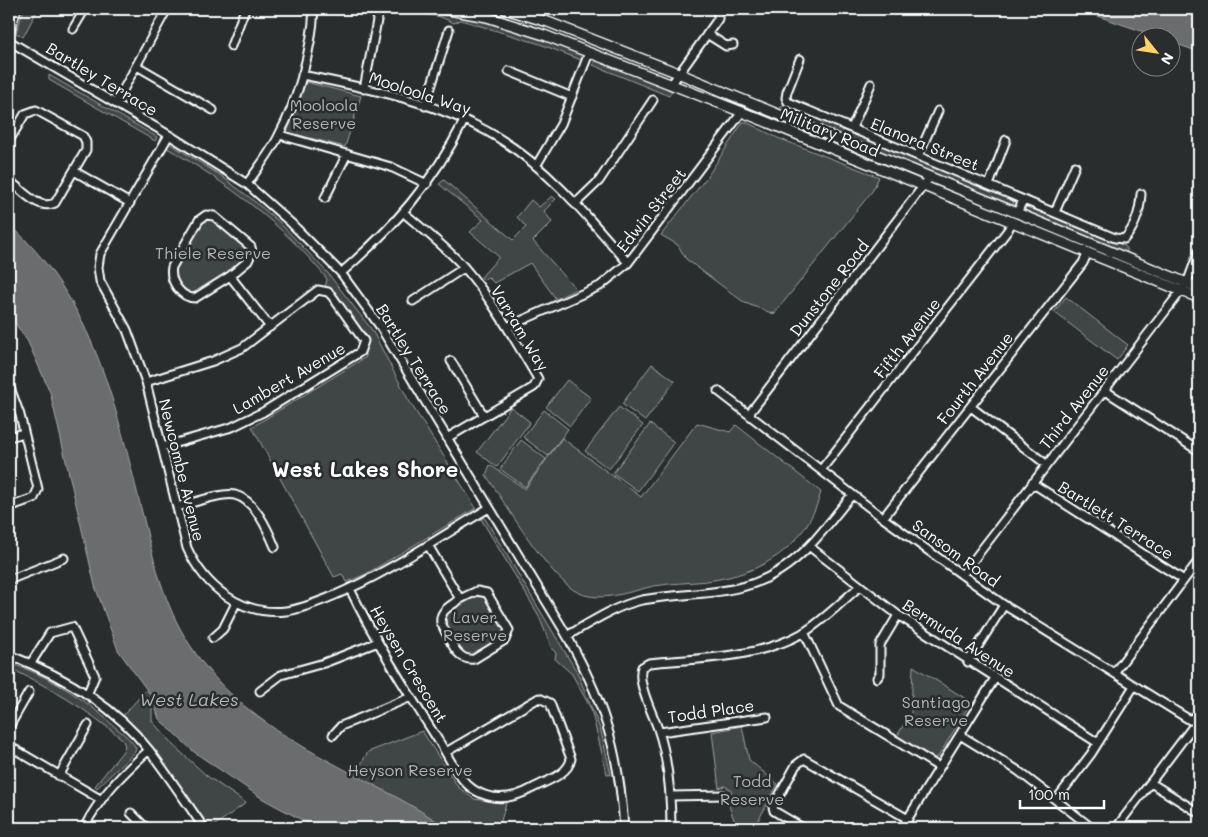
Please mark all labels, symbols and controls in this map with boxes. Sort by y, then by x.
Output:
north arrow [1130,28,1180,78]
street label: Bartley Terrace [43,37,162,120]
text: N [1157,49,1179,68]
street label: Mooloola Way [366,66,474,119]
park label: Mooloola Reserve [290,94,358,133]
street label: Military Road [778,102,883,161]
street label: Elanora Street [868,112,983,175]
street label: Edwin Street [611,163,690,256]
street label: Dunstone Road [784,235,873,340]
park label: Thiele Reserve [155,242,271,263]
street label: Varram Way [487,281,554,375]
street label: Fifth Avenue [869,293,945,382]
street label: Bartley Terrace [372,300,457,418]
street label: Fourth Avenue [932,327,1017,428]
street label: Lambert Avenue [229,337,349,418]
street label: Third Avenue [1034,360,1113,453]
street label: Newcombe Avenue [155,396,210,543]
district label: West Lakes Shore [272,455,458,482]
street label: Bartlett Terrace [1055,476,1178,564]
street label: Sansom Road [909,514,1004,591]
street label: Bermuda Avenue [899,593,1019,682]
street label: Heysen Crescent [366,601,453,726]
park label: Laver Reserve [443,606,507,645]
water label: West Lakes [139,687,239,711]
park label: Santiago Reserve [902,691,970,730]
street label: Todd Place [666,694,755,727]
park label: Heyson Reserve [347,759,473,780]
park label: Todd Reserve [720,770,784,809]
scale bar [1020,777,1104,809]
text: 100 m [1028,784,1070,804]

